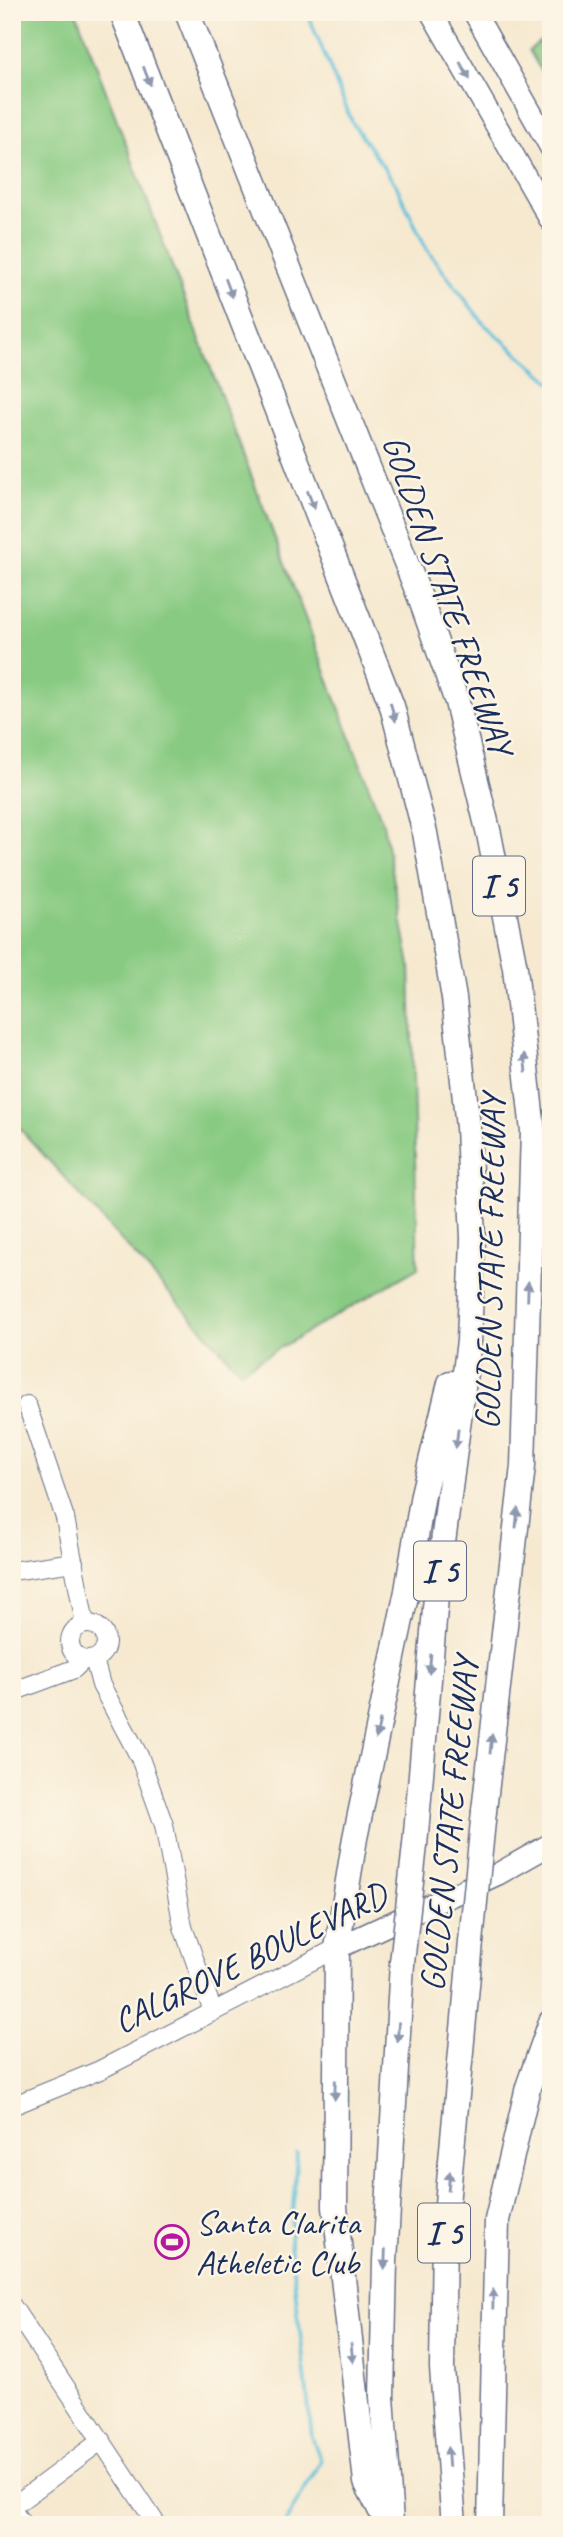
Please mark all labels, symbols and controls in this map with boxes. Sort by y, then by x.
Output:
one-way arrow [459,62,471,81]
one-way arrow [141,65,152,86]
one-way arrow [224,277,235,298]
street label: GOLDEN STATE FREEWAY [372,429,526,766]
one-way arrow [306,490,317,511]
one-way arrow [388,702,398,723]
road number: I 5 [473,856,525,916]
one-way arrow [520,1052,531,1074]
street label: GOLDEN STATE FREEWAY [465,1089,516,1430]
one-way arrow [522,1279,534,1301]
one-way arrow [451,1427,462,1449]
one-way arrow [511,1506,522,1528]
road number: I 5 [414,1541,466,1600]
street label: GOLDEN STATE FREEWAY [409,1650,489,1993]
one-way arrow [424,1653,435,1675]
one-way arrow [372,1718,383,1740]
one-way arrow [486,1733,497,1755]
street label: CALGROVE BOULEVARD [106,1871,396,2044]
one-way arrow [393,2021,404,2043]
one-way arrow [330,2079,341,2101]
one-way arrow [444,2170,455,2192]
place label: Santa Clarita Atheletic Club [196,2200,362,2285]
road number: I 5 [418,2204,470,2262]
sports icon: Santa Clarita Atheletic Club [153,2223,191,2261]
one-way arrow [380,2248,391,2270]
one-way arrow [487,2287,499,2309]
one-way arrow [346,2342,357,2364]
one-way arrow [442,2446,453,2468]

